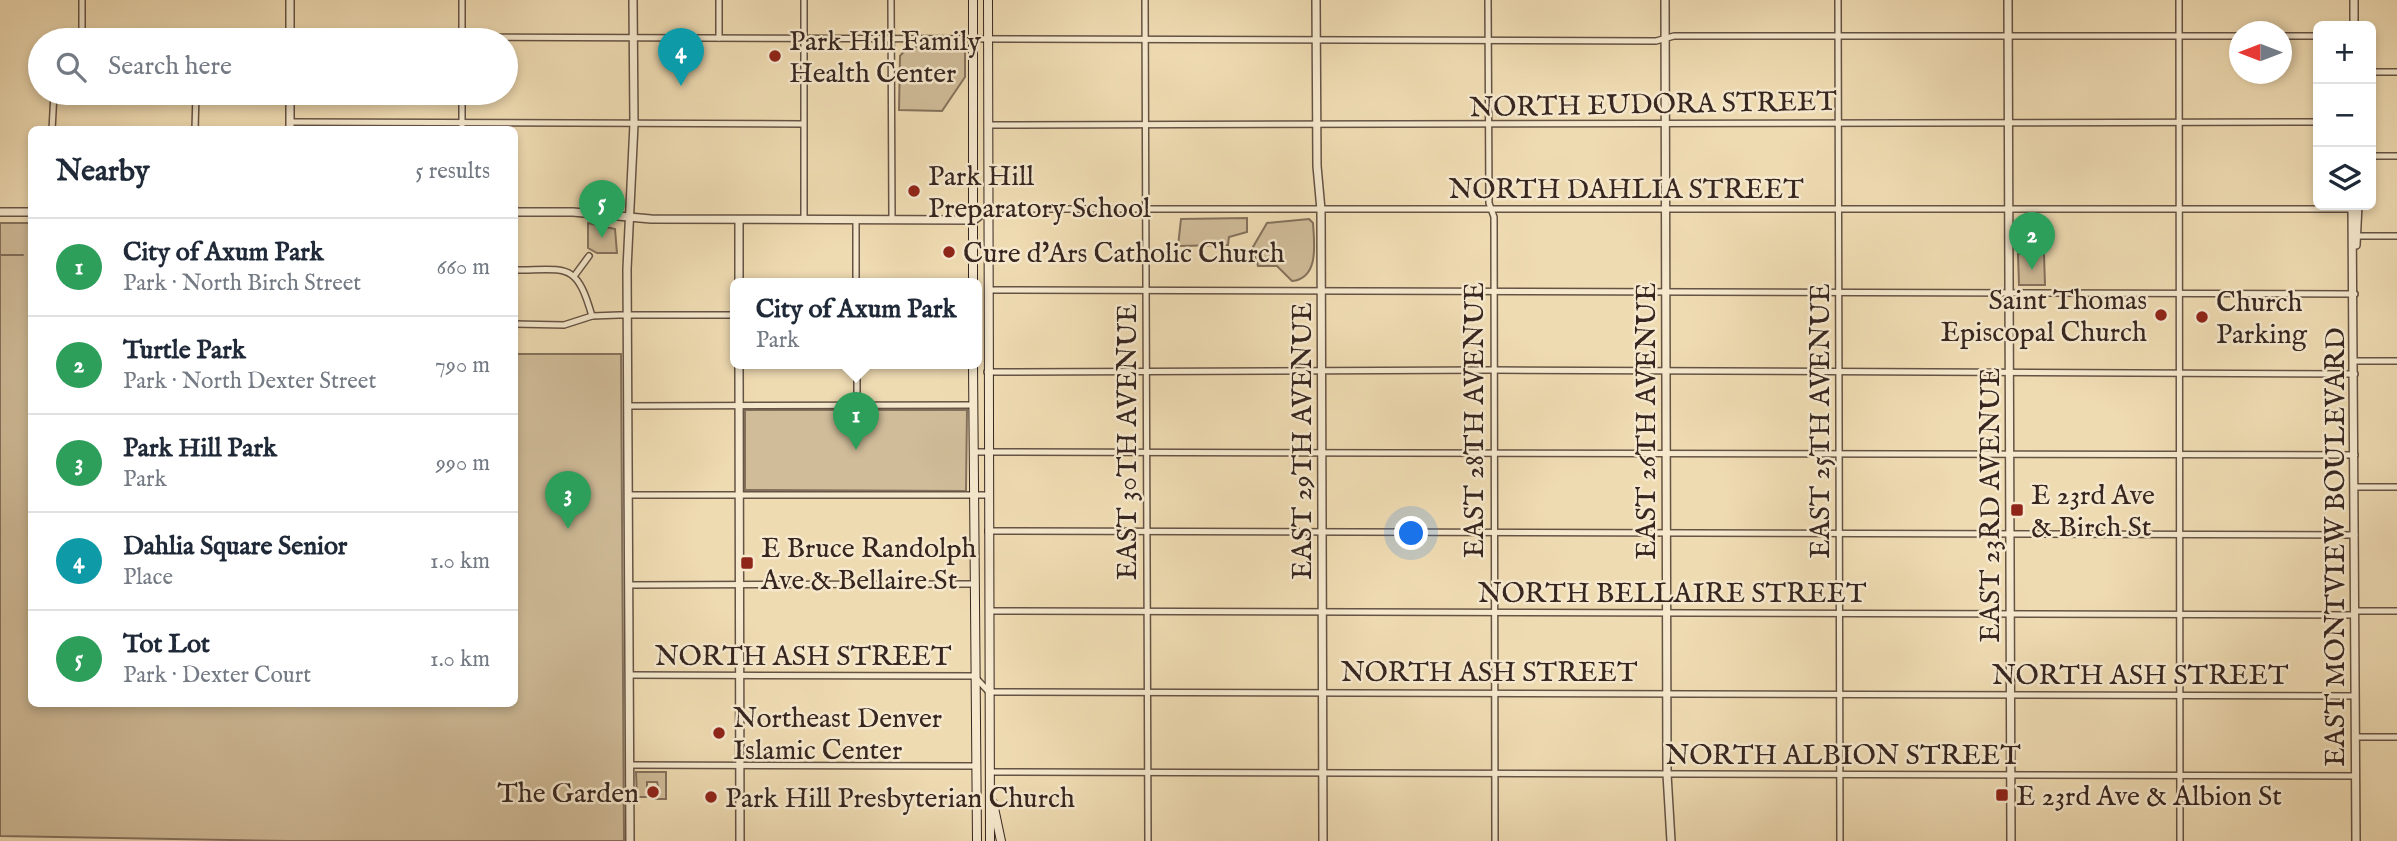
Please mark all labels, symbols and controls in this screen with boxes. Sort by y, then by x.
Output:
north arrow [2229,21,2292,84]
map controls [2313,21,2376,210]
button: + [2313,21,2376,84]
place label: Park Hill Family Health Center [789,25,981,92]
search box [28,28,518,105]
pin: 4 [658,28,704,86]
icon: search [52,48,90,86]
marker: Park Hill Family Health Center [767,48,783,64]
text: Search here [108,50,232,83]
button: − [2313,84,2376,147]
street label: NORTH EUDORA STREET [1469,85,1838,126]
button: layers [2313,147,2376,210]
text: Nearby [56,153,149,191]
text: 5 results [415,157,490,186]
place label: Park Hill Preparatory School [928,160,1151,227]
street label: NORTH DAHLIA STREET [1448,173,1804,208]
pin: 5 [579,180,625,238]
marker: Park Hill Preparatory School [906,183,922,199]
pin: 2 [2009,212,2055,270]
text: City of Axum Park [123,236,324,269]
place label: Cure d'Ars Catholic Church [963,237,1285,272]
marker: Cure d'Ars Catholic Church [941,244,957,260]
text: 1 [75,253,83,282]
text: 660 m [437,253,490,282]
text: Park · North Birch Street [123,269,361,298]
popup [730,278,982,369]
street label: EAST 28TH AVENUE [1458,282,1493,558]
street label: EAST 26TH AVENUE [1630,282,1665,560]
street label: EAST 25TH AVENUE [1804,283,1839,559]
place label: Saint Thomas Episcopal Church [1941,284,2147,351]
place label: Church Parking [2216,286,2308,353]
text: City of Axum Park [756,293,956,326]
street label: EAST 29TH AVENUE [1286,302,1321,580]
street label: EAST 30TH AVENUE [1111,304,1146,580]
marker: Saint Thomas Episcopal Church [2153,307,2169,323]
marker: Church Parking [2194,309,2210,325]
text: Park [756,326,799,355]
street label: EAST MONTVIEW BOULEVARD [2319,327,2354,767]
text: Turtle Park [123,334,246,367]
text: 2 [74,351,84,380]
text: 790 m [435,351,490,380]
text: Park · North Dexter Street [123,367,376,396]
street label: EAST 23RD AVENUE [1974,367,2009,643]
pin: 1 [833,392,879,450]
text: Park Hill Park [123,432,277,465]
text: 3 [75,449,83,478]
text: 990 m [436,449,490,478]
text: Park [123,465,167,494]
pin: 3 [545,471,591,529]
place label: E 23rd Ave & Birch St [2031,479,2155,546]
marker: E 23rd Ave & Birch St [2009,502,2025,518]
your location [1394,516,1428,550]
text: Dahlia Square Senior [123,530,347,563]
place label: E Bruce Randolph Ave & Bellaire St [760,532,977,599]
text: 4 [73,547,85,576]
text: 1.0 km [430,547,490,576]
marker: E Bruce Randolph Ave & Bellaire St [739,555,755,571]
text: Place [123,563,173,592]
street label: NORTH BELLAIRE STREET [1478,577,1867,612]
text: Tot Lot [123,628,210,661]
street label: NORTH ASH STREET [655,640,952,675]
text: 5 [75,645,83,674]
text: 1.0 km [430,645,490,674]
street label: NORTH ASH STREET [1341,656,1638,691]
street label: NORTH ASH STREET [1992,659,2289,694]
text: Park · Dexter Court [123,661,311,690]
place label: Northeast Denver Islamic Center [733,702,942,769]
marker: Northeast Denver Islamic Center [711,725,727,741]
street label: NORTH ALBION STREET [1665,739,2021,774]
place label: The Garden [497,777,639,812]
place label: E 23rd Ave & Albion St [2016,780,2282,815]
place label: Park Hill Presbyterian Church [725,782,1075,817]
marker: The Garden [645,784,661,800]
marker: E 23rd Ave & Albion St [1994,787,2010,803]
marker: Park Hill Presbyterian Church [703,789,719,805]

